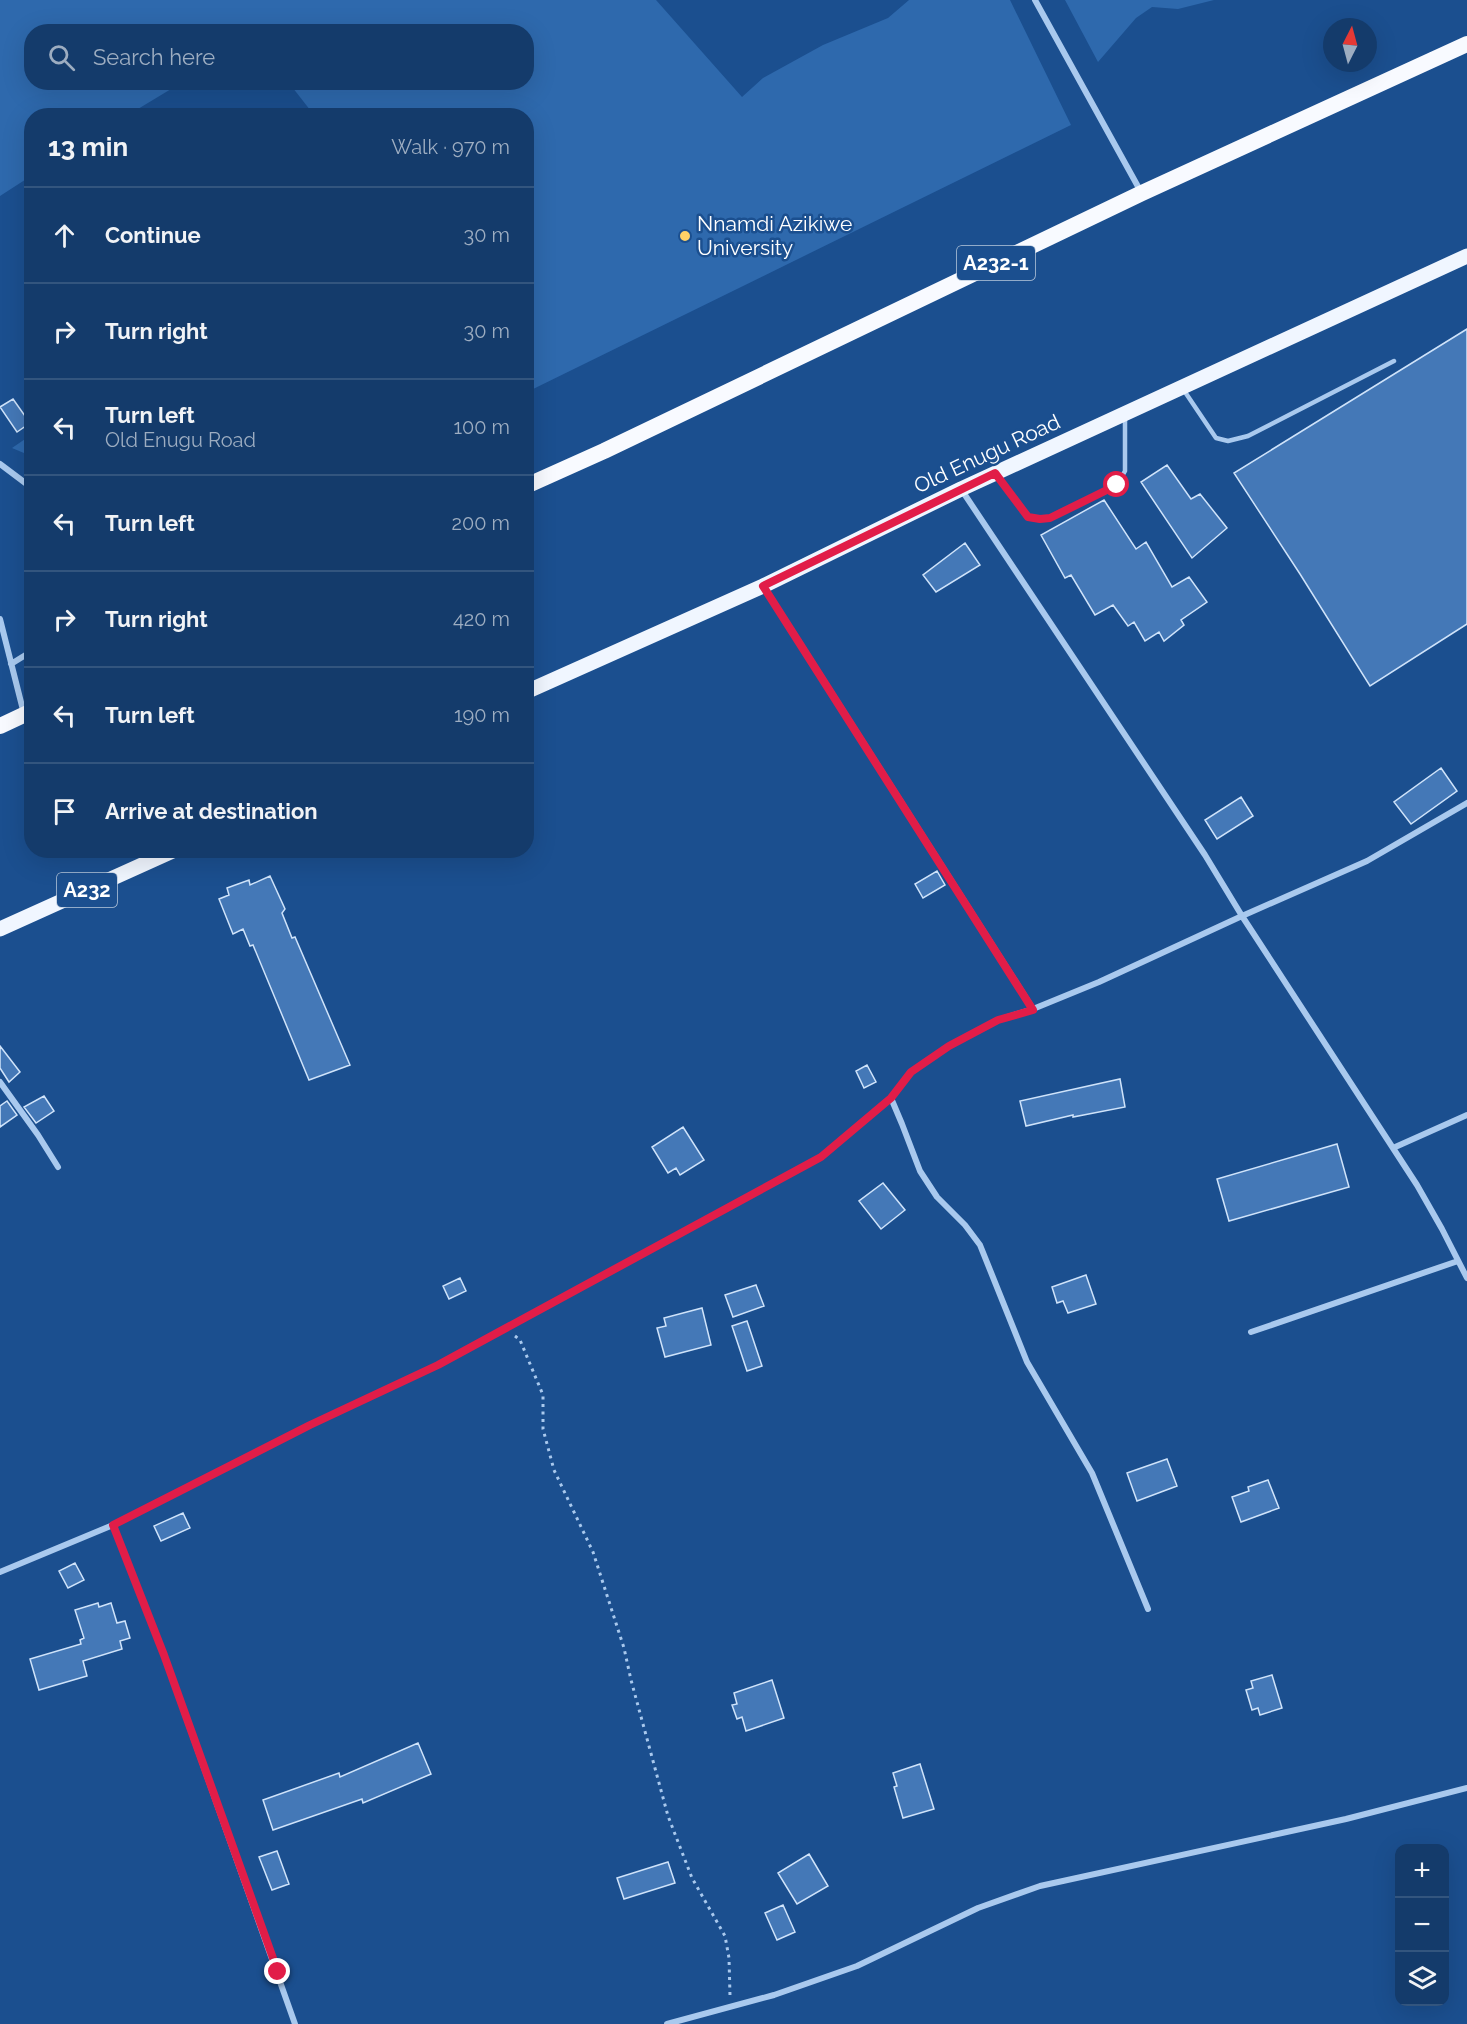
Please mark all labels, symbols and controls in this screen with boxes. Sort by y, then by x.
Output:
north arrow [1323,18,1377,72]
search box [24,24,534,90]
icon: search [45,41,78,74]
text: Search here [93,44,215,70]
text: 13 min [48,132,128,162]
text: Walk · 970 m [391,135,510,159]
place label: Nnamdi Azikiwe University [697,211,852,260]
icon: ahead [48,219,81,252]
text: Continue [105,222,201,248]
text: 30 m [464,223,510,247]
marker: Nnamdi Azikiwe University [678,229,692,243]
road number: A232-1 [957,246,1035,280]
icon: right [48,315,81,348]
text: Turn right [105,318,208,344]
text: 30 m [464,319,510,343]
text: Turn left [105,402,195,428]
street label: Old Enugu Road [910,409,1064,498]
icon: left [48,411,81,444]
text: 100 m [453,415,510,439]
text: Old Enugu Road [105,428,256,452]
route start [1103,471,1129,497]
icon: left [48,507,81,540]
text: Turn left [105,510,195,536]
text: 200 m [452,511,510,535]
icon: right [48,603,81,636]
text: Turn right [105,606,208,632]
text: 420 m [453,607,510,631]
icon: left [48,699,81,732]
text: Turn left [105,702,195,728]
text: 190 m [454,703,510,727]
icon: arrive [48,795,81,828]
text: Arrive at destination [105,798,318,824]
road number: A232 [57,873,117,907]
map controls [1395,1844,1449,2006]
button: + [1395,1844,1449,1898]
button: − [1395,1898,1449,1952]
button: layers [1395,1952,1449,2006]
route end [264,1958,290,1984]

